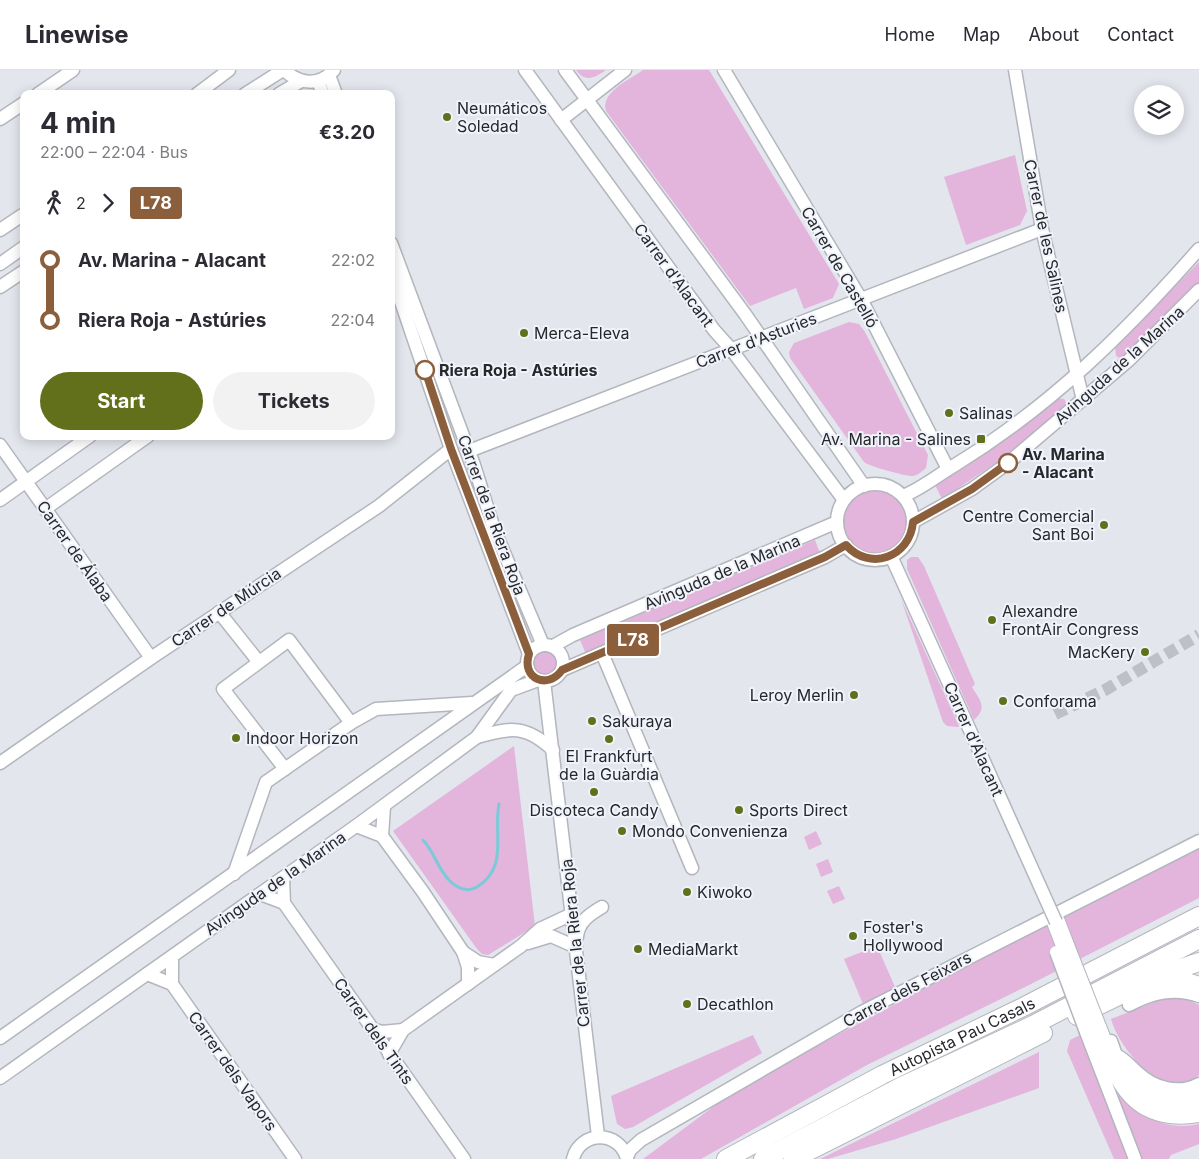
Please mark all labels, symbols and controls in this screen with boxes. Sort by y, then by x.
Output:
text: Linewise [25,20,129,49]
text: Home [885,24,935,45]
text: Map [963,24,1000,45]
text: About [1028,24,1079,45]
text: Contact [1107,24,1174,45]
map controls [1134,85,1184,135]
button: layers [1134,85,1184,135]
place label: Neumáticos Soledad [457,98,547,136]
text: 4 min [40,106,116,140]
marker: Neumáticos Soledad [441,111,453,123]
text: €3.20 [319,121,375,144]
text: 22:00 – 22:04 · Bus [40,142,188,162]
street label: Carrer de les Salines [1020,157,1072,315]
icon: walk [40,189,68,217]
icon: forward [94,189,122,217]
text: L78 [140,192,172,213]
text: 2 [76,193,86,213]
street label: Carrer de Castelló [797,203,883,331]
street label: Carrer d'Alacant [630,219,718,331]
text: Av. Marina - Alacant [78,249,266,272]
text: 22:02 [331,250,375,270]
street label: Avinguda de la Marina [1050,301,1188,429]
street label: Carrer d'Asturies [693,308,819,372]
text: Riera Roja - Astúries [78,309,266,332]
text: 22:04 [330,310,375,330]
place label: Merca-Eleva [534,323,630,343]
marker: Merca-Eleva [518,327,530,339]
marker: Riera Roja - Astúries [415,360,435,380]
place label: Riera Roja - Astúries [439,360,598,380]
button: Start [40,372,203,430]
button: Tickets [213,372,375,430]
place label: Salinas [959,403,1013,423]
marker: Salinas [943,407,955,419]
place label: Av. Marina - Salines [821,429,971,449]
street label: Carrer de la Riera Roja [454,432,530,598]
marker: Av. Marina - Salines [975,433,987,445]
place label: Av. Marina - Alacant [1022,444,1105,482]
marker: Av. Marina - Alacant [998,453,1018,473]
street label: Carrer de Álaba [33,497,117,605]
place label: Centre Comercial Sant Boi [962,506,1094,544]
marker: Centre Comercial Sant Boi [1098,519,1110,531]
street label: Avinguda de la Marina [641,530,803,614]
street label: Carrer de Múrcia [167,563,285,651]
place label: Alexandre FrontAir Congress [1002,601,1139,639]
marker: Alexandre FrontAir Congress [986,614,998,626]
line badge: L78 [604,624,662,656]
text: L78 [617,629,649,650]
place label: MacKery [1068,642,1135,662]
marker: MacKery [1139,646,1151,658]
street label: Carrer d'Alacant [940,679,1008,799]
place label: Leroy Merlin [750,685,844,705]
marker: Leroy Merlin [848,689,860,701]
place label: Conforama [1013,691,1097,711]
marker: Conforama [997,695,1009,707]
place label: Sakuraya [602,711,672,731]
marker: Sakuraya [586,715,598,727]
place label: Indoor Horizon [246,728,359,748]
marker: Indoor Horizon [230,732,242,744]
marker: El Frankfurt de la Guàrdia [603,733,615,745]
place label: El Frankfurt de la Guàrdia [559,746,659,784]
marker: Discoteca Candy [588,786,600,798]
place label: Discoteca Candy [530,800,658,820]
place label: Sports Direct [749,800,848,820]
marker: Sports Direct [733,804,745,816]
place label: Mondo Convenienza [632,821,788,841]
marker: Mondo Convenienza [616,825,628,837]
street label: Avinguda de la Marina [201,827,349,939]
street label: Carrer de la Riera Roja [556,858,594,1028]
place label: Kiwoko [697,882,752,902]
marker: Kiwoko [681,886,693,898]
place label: Foster's Hollywood [863,917,943,955]
marker: Foster's Hollywood [847,930,859,942]
place label: MediaMarkt [648,939,738,959]
marker: MediaMarkt [632,943,644,955]
street label: Carrer dels Feixars [839,947,975,1031]
street label: Carrer dels Tints [330,974,418,1088]
street label: Autopista Pau Casals [886,993,1038,1080]
place label: Decathlon [697,994,774,1014]
marker: Decathlon [681,998,693,1010]
street label: Carrer dels Vapors [184,1007,282,1135]

